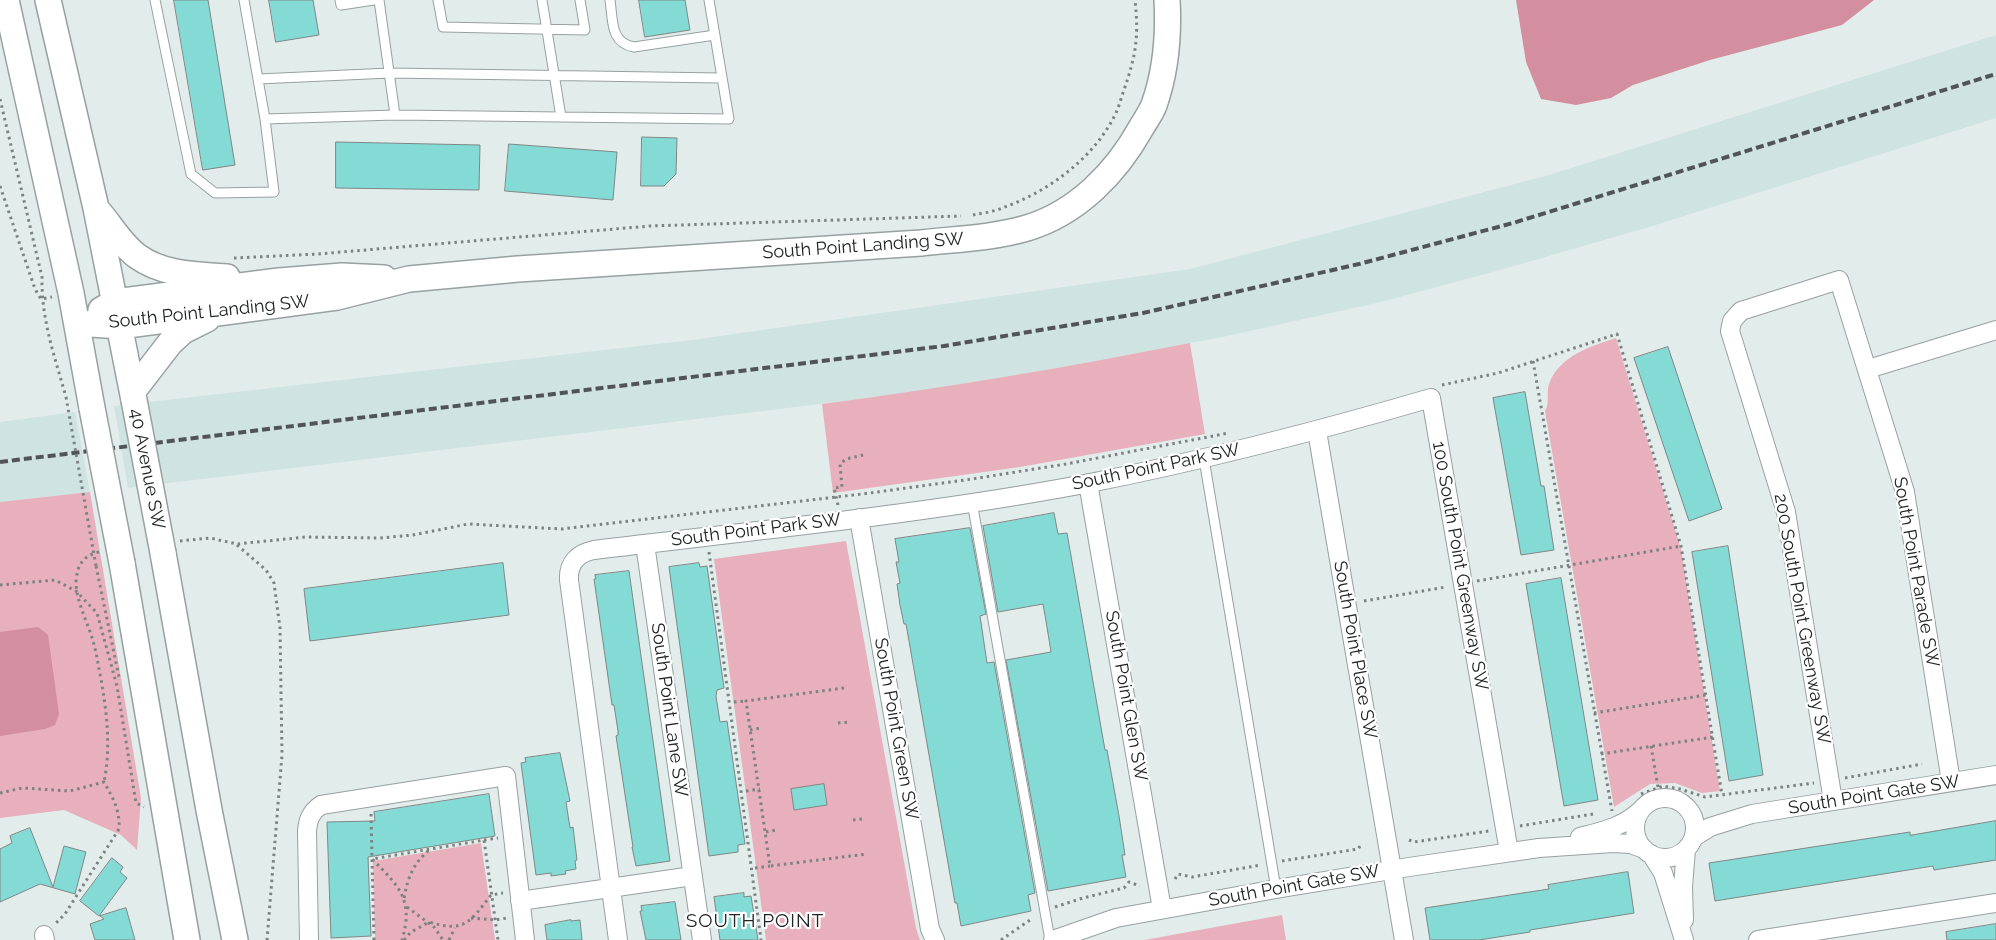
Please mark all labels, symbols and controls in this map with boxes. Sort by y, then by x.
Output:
street label: South Point Landing SW [762,228,964,264]
street label: South Point Landing SW [108,291,310,333]
street label: 40 Avenue SW [125,407,169,531]
street label: South Point Park SW [1070,439,1242,495]
street label: 100 South Point Greenway SW [1427,440,1493,692]
street label: South Point Parade SW [1889,475,1943,669]
street label: 200 South Point Greenway SW [1769,492,1835,746]
street label: South Point Park SW [670,509,842,551]
street label: South Point Place SW [1329,559,1381,741]
street label: South Point Glen SW [1100,609,1152,783]
street label: South Point Lane SW [646,622,692,798]
street label: South Point Green SW [869,636,923,822]
street label: South Point Gate SW [1787,771,1961,819]
street label: South Point Gate SW [1207,860,1381,912]
district label: SOUTH POINT [684,910,826,932]

